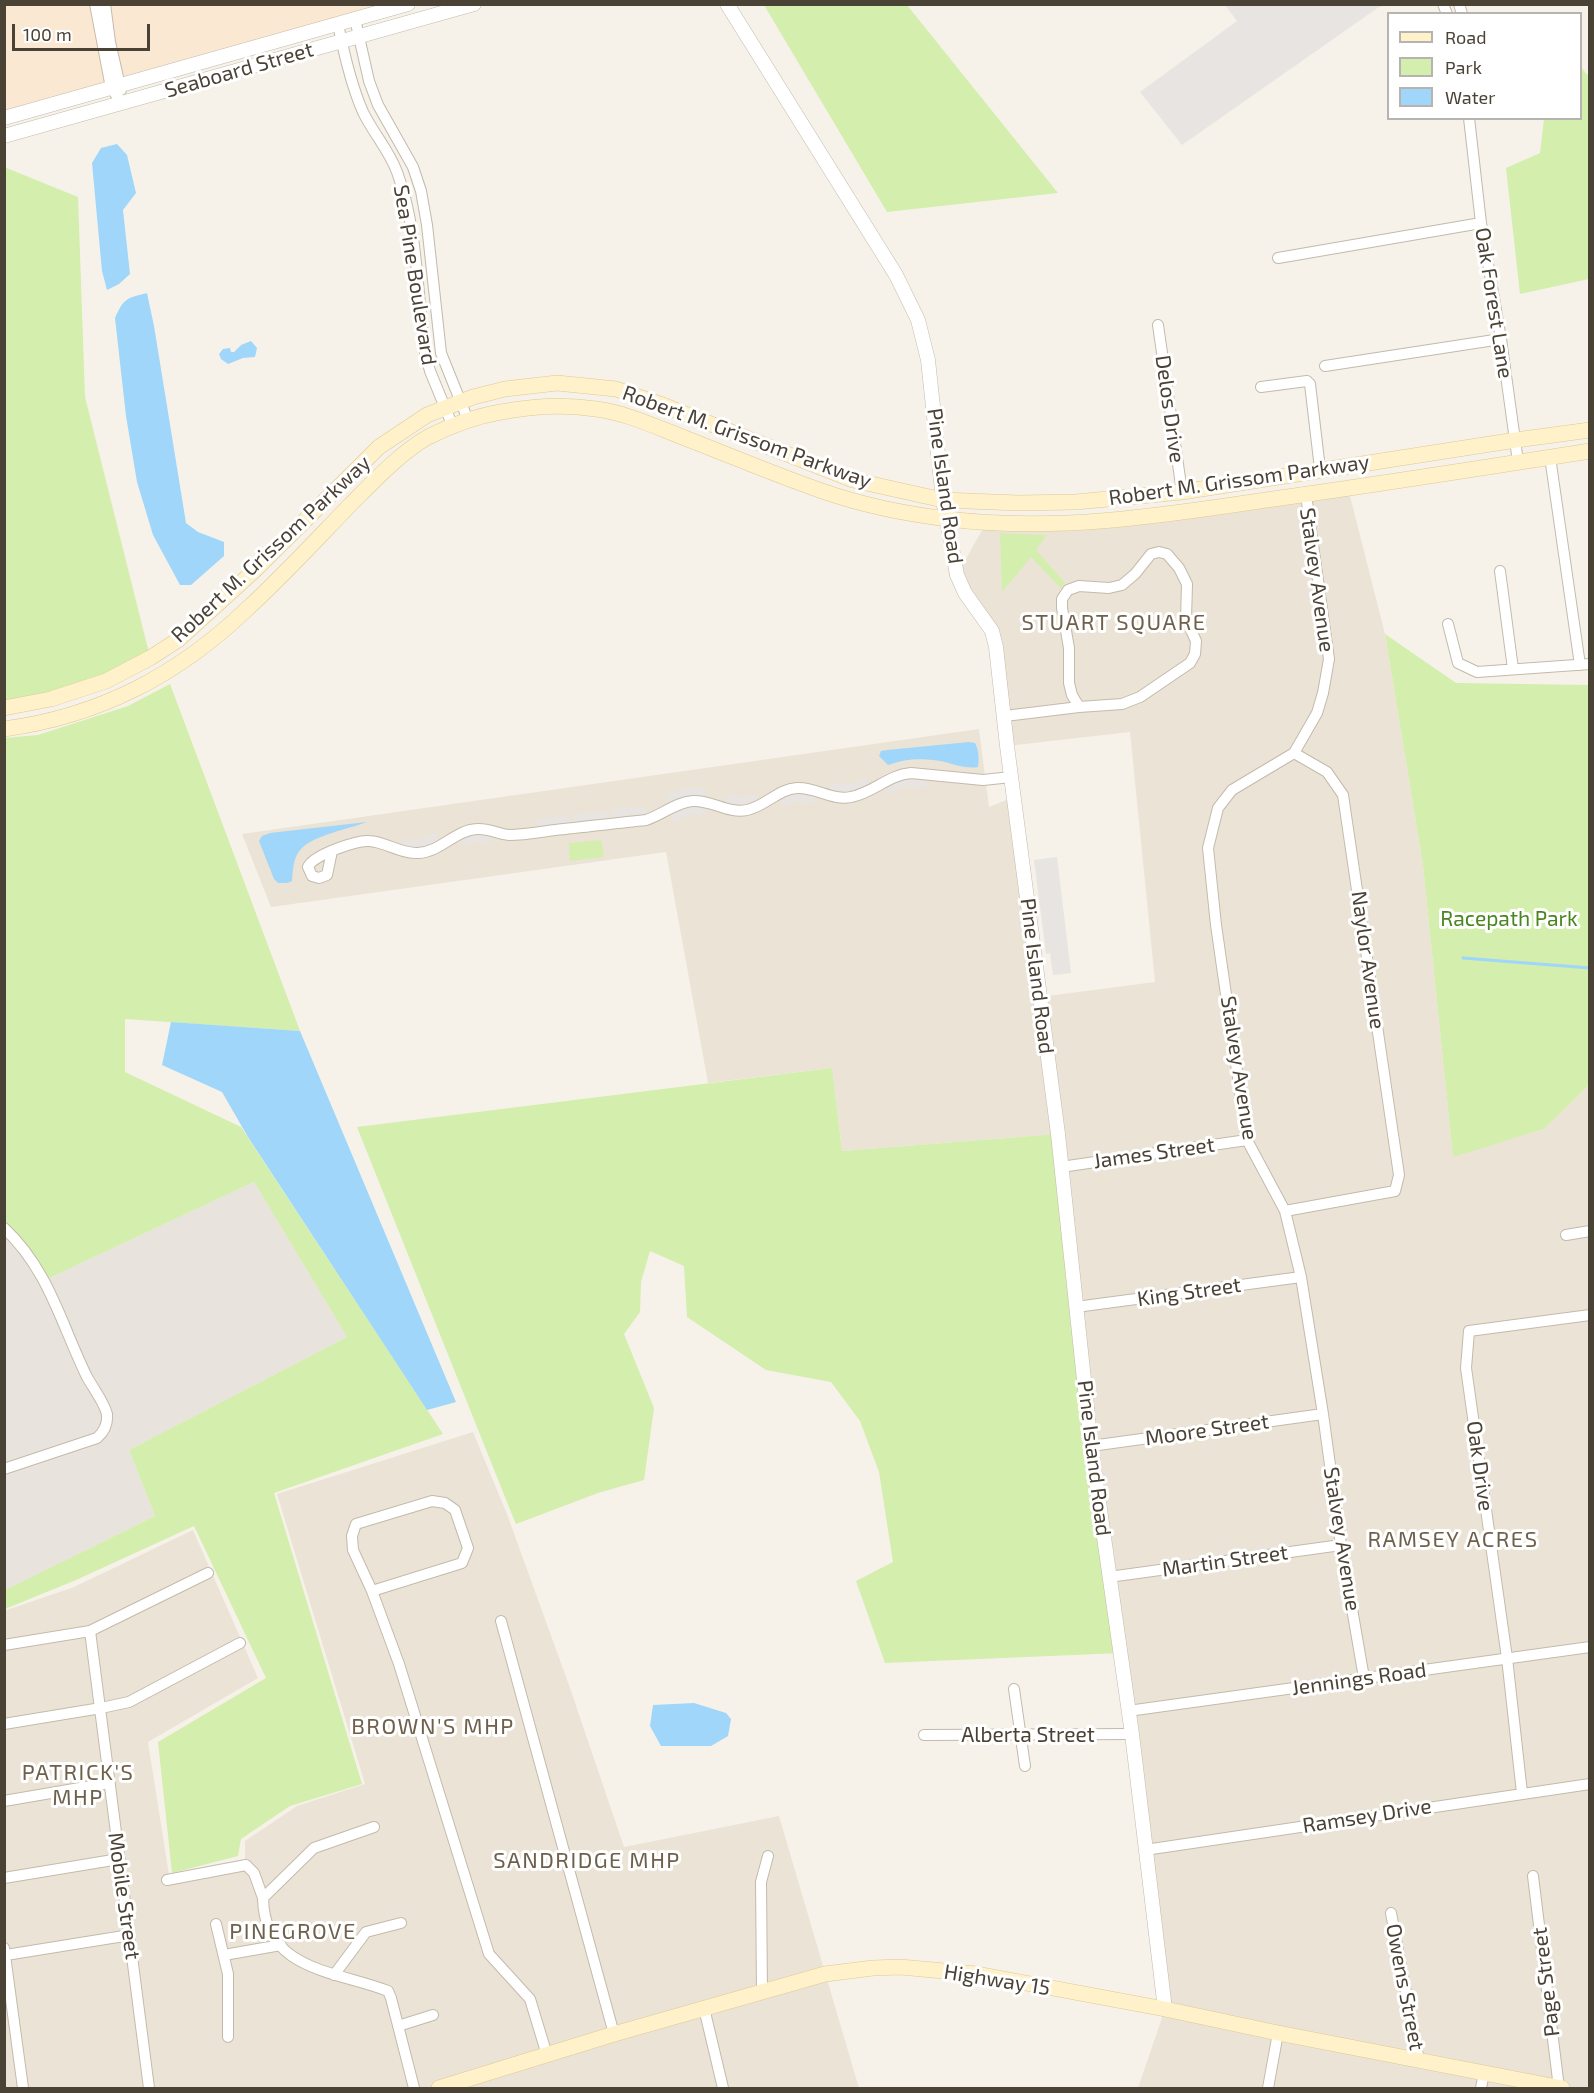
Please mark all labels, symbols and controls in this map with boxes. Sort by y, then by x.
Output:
scale bar [15,12,153,50]
legend [1387,12,1582,120]
text: 100 m [23,23,72,45]
text: Road [1445,26,1486,48]
street label: Seaboard Street [162,37,316,103]
text: Park [1445,56,1482,78]
text: Water [1445,86,1495,108]
street label: Sea Pine Boulevard [388,183,442,367]
street label: Oak Forest Lane [1470,226,1518,380]
street label: Delos Drive [1150,353,1190,465]
street label: Robert M. Grissom Parkway [619,380,875,494]
street label: Pine Island Road [922,407,968,565]
street label: Robert M. Grissom Parkway [1107,449,1371,511]
street label: Robert M. Grissom Parkway [166,450,376,648]
street label: Stalvey Avenue [1294,506,1340,654]
district label: STUART SQUARE [1021,610,1207,636]
street label: Naylor Avenue [1346,889,1390,1031]
street label: Pine Island Road [1015,897,1059,1055]
park label: Racepath Park [1440,906,1578,932]
street label: Stalvey Avenue [1215,994,1263,1142]
street label: James Street [1092,1132,1216,1174]
street label: King Street [1135,1272,1243,1312]
street label: Pine Island Road [1072,1379,1116,1537]
street label: Moore Street [1143,1409,1271,1451]
street label: Oak Drive [1461,1419,1499,1513]
street label: Stalvey Avenue [1318,1465,1366,1613]
district label: RAMSEY ACRES [1367,1527,1539,1553]
street label: Martin Street [1160,1540,1290,1582]
street label: Jennings Road [1290,1657,1428,1701]
district label: BROWN'S MHP [351,1714,515,1740]
street label: Alberta Street [961,1722,1095,1748]
district label: PATRICK'S MHP [22,1760,134,1812]
street label: Ramsey Drive [1301,1793,1433,1839]
street label: Mobile Street [103,1831,145,1961]
district label: SANDRIDGE MHP [493,1848,681,1874]
district label: PINEGROVE [229,1919,357,1945]
street label: Owens Street [1380,1922,1430,2052]
street label: Page Street [1527,1926,1565,2038]
street label: Highway 15 [942,1959,1052,2001]

